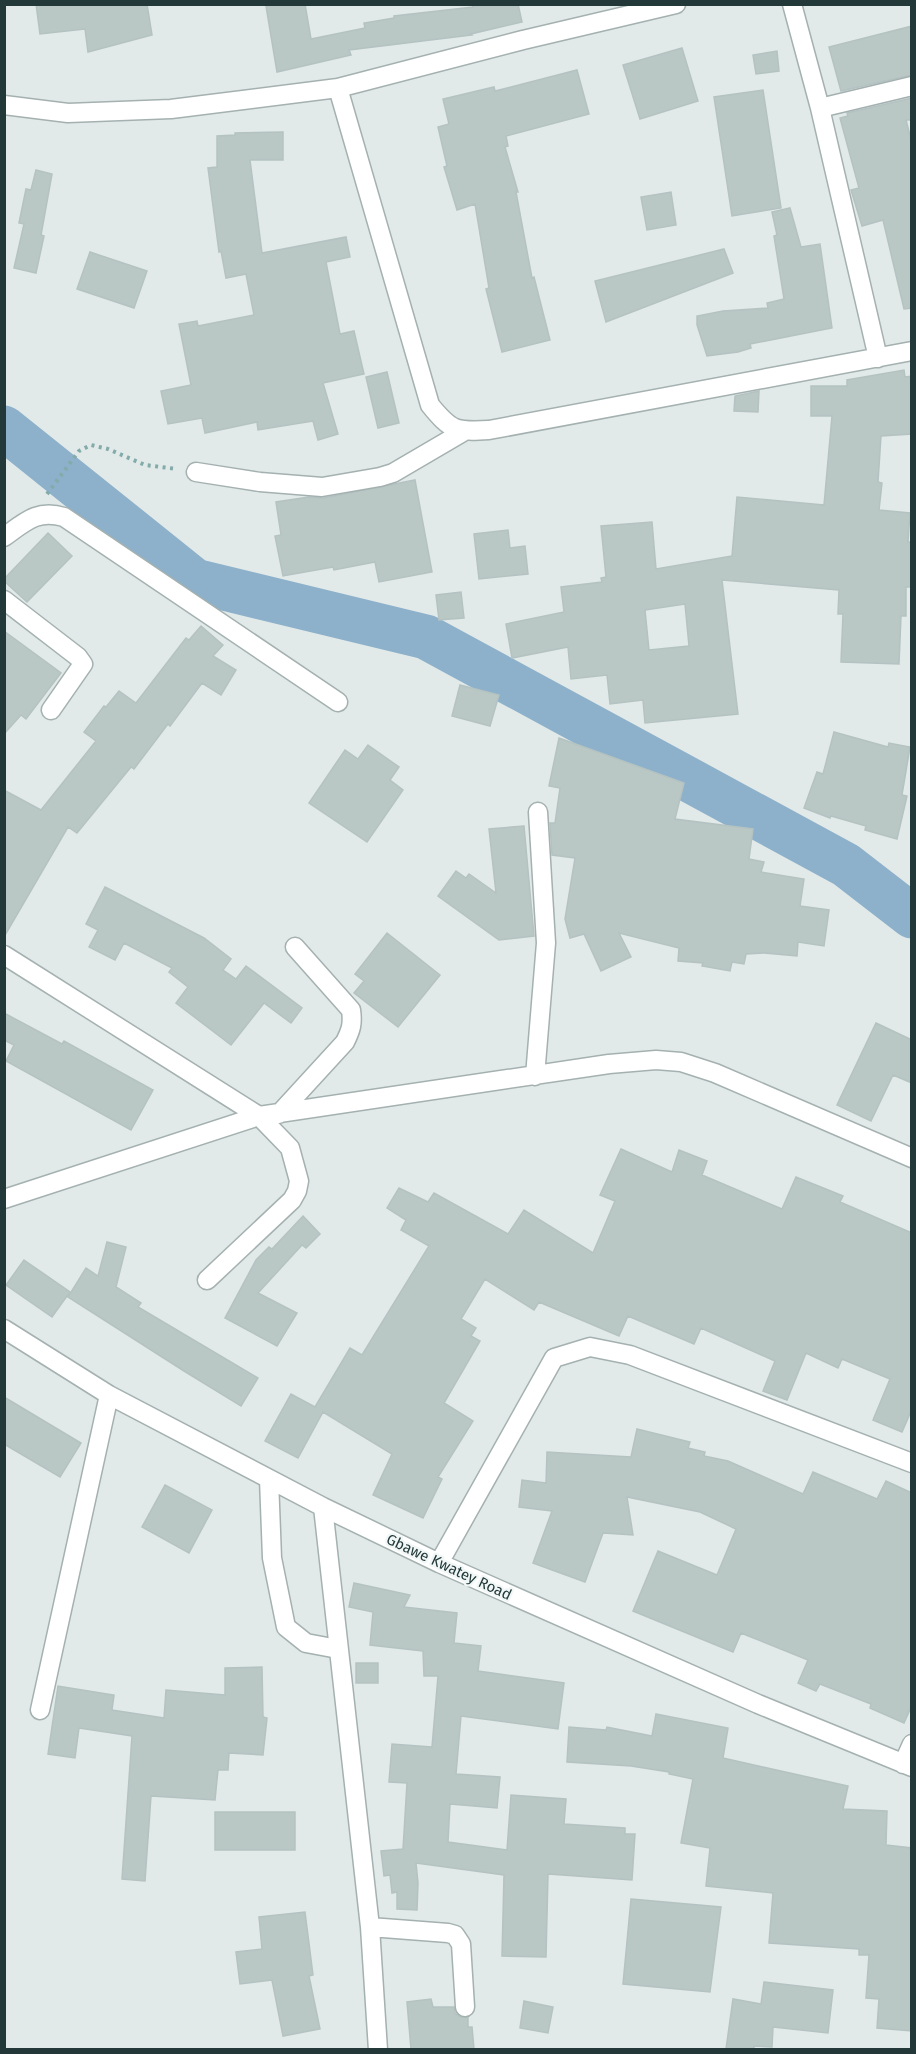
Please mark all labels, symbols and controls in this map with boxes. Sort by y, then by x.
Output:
street label: Gbawe Kwatey Road [384,1530,514,1604]

